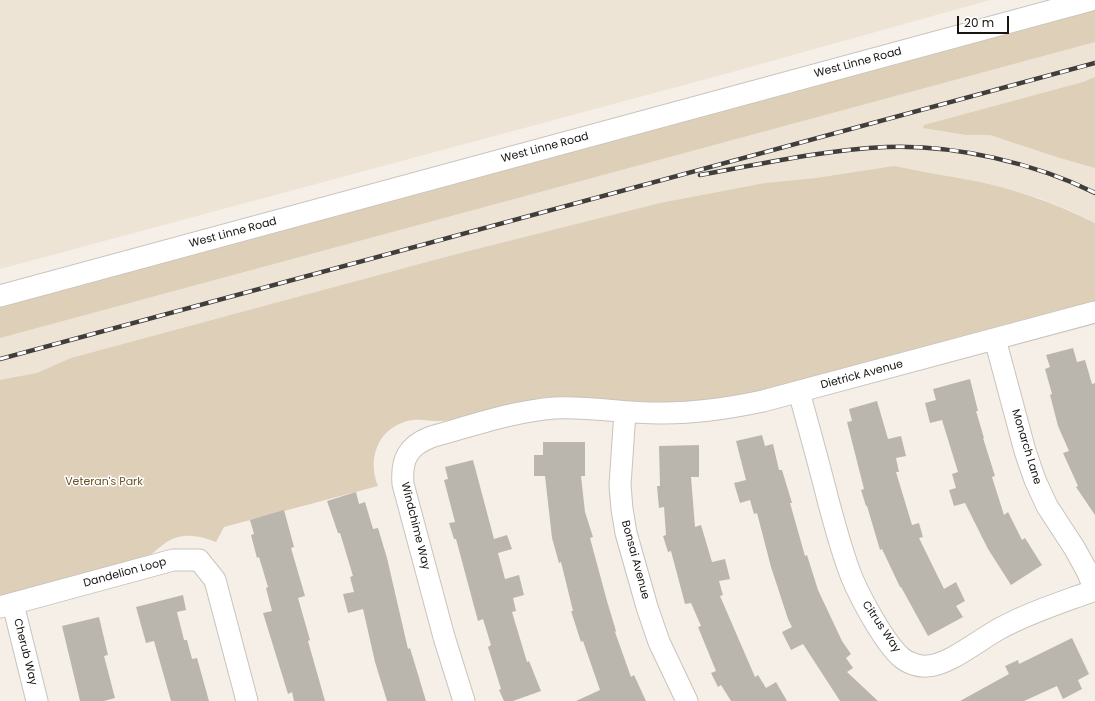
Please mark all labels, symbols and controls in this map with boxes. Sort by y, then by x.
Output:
scale bar [959,8,1011,34]
text: 20 m [964,14,994,31]
street label: West Linne Road [813,45,903,81]
street label: West Linne Road [500,130,590,166]
street label: West Linne Road [188,215,278,251]
street label: Dietrick Avenue [819,358,905,392]
street label: Monarch Lane [1008,408,1044,486]
park label: Veteran's Park [65,475,143,489]
street label: Windchime Way [398,481,432,571]
street label: Bonsai Avenue [618,519,652,601]
street label: Dandelion Loop [82,556,168,590]
street label: Citrus Way [859,599,903,655]
street label: Cherub Way [10,617,40,687]

